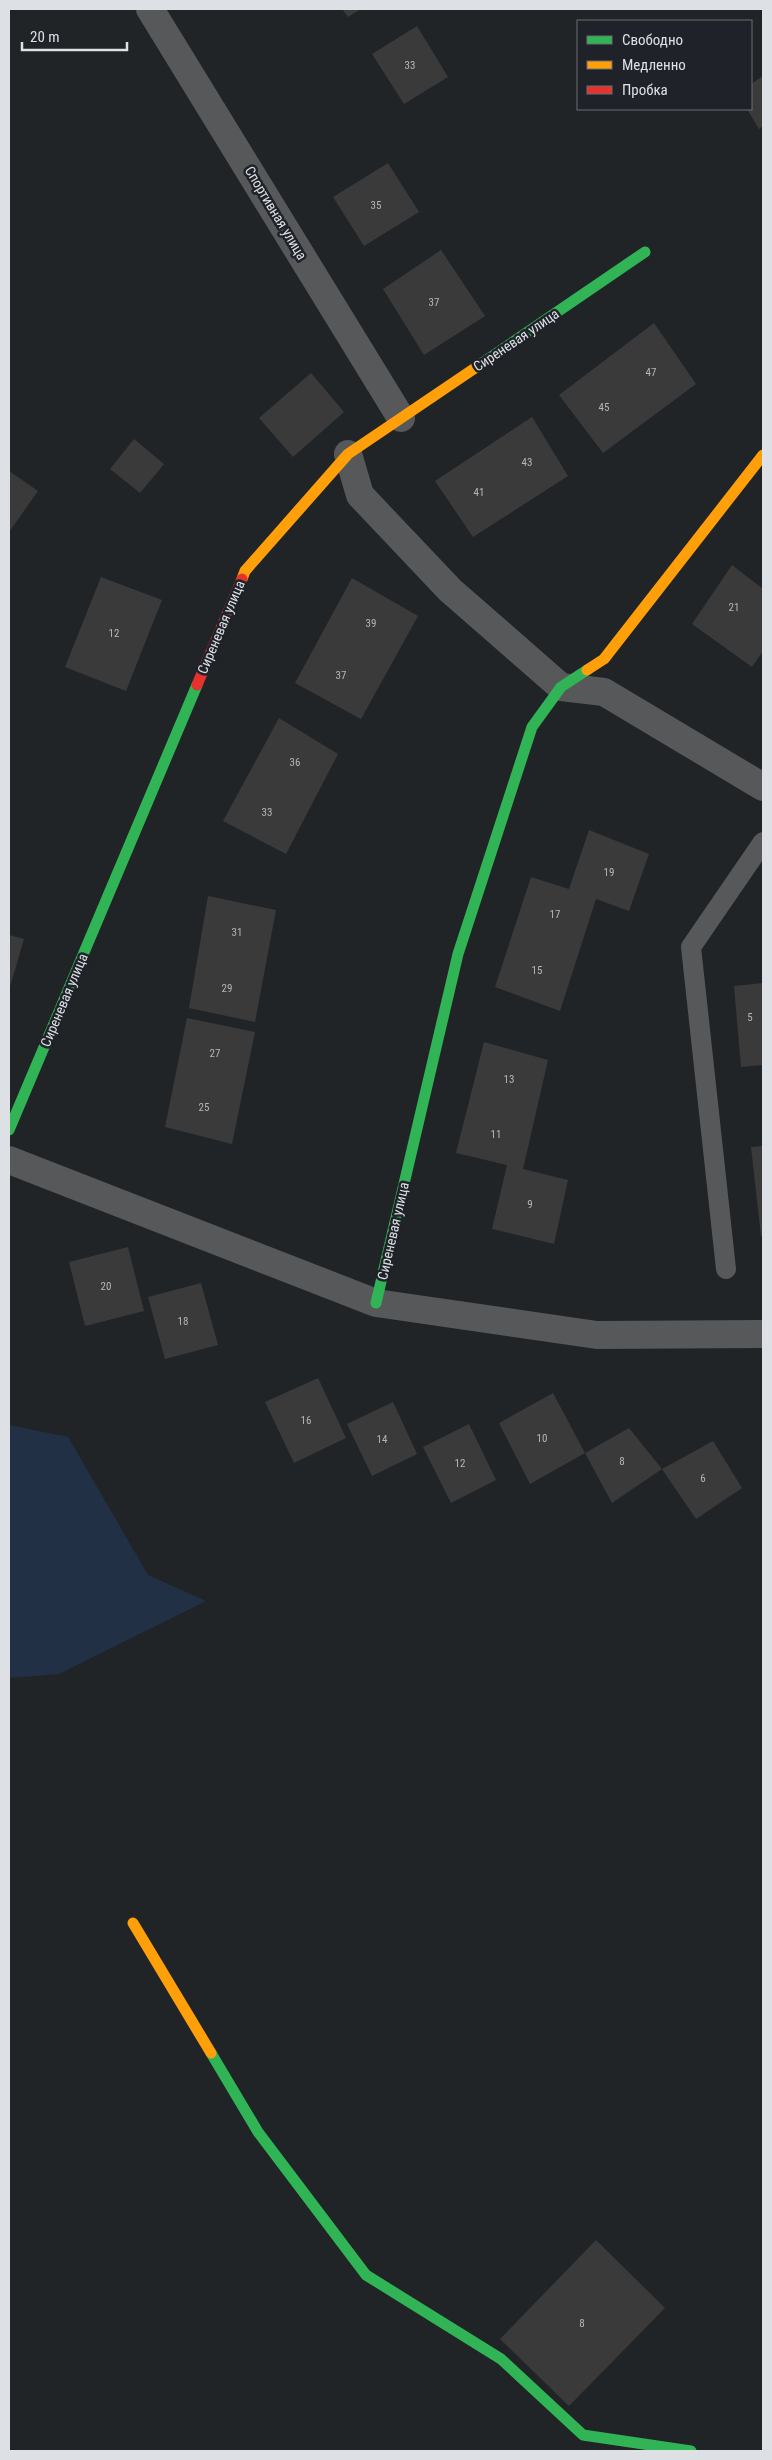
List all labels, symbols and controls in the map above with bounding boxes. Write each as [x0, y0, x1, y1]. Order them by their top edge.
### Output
scale bar [22, 20, 128, 52]
legend [577, 20, 752, 110]
text: 20 m [30, 28, 60, 46]
text: Свободно [622, 31, 683, 49]
text: Медленно [622, 56, 686, 74]
house number: 33 [405, 59, 415, 72]
text: Пробка [622, 81, 668, 99]
street label: Спортивная улица [242, 163, 310, 263]
house number: 35 [371, 199, 381, 212]
house number: 37 [429, 296, 439, 309]
street label: Сиреневая улица [470, 305, 562, 375]
house number: 47 [646, 366, 656, 379]
house number: 45 [599, 401, 609, 414]
house number: 43 [522, 456, 532, 469]
house number: 41 [474, 486, 484, 499]
street label: Сиреневая улица [194, 578, 248, 676]
house number: 21 [729, 601, 739, 614]
house number: 39 [366, 617, 376, 630]
house number: 12 [109, 627, 119, 640]
house number: 37 [336, 669, 346, 682]
house number: 36 [290, 756, 300, 769]
house number: 33 [262, 806, 272, 819]
house number: 19 [604, 866, 614, 879]
house number: 17 [550, 908, 560, 921]
house number: 31 [232, 926, 242, 939]
street label: Сиреневая улица [37, 951, 91, 1049]
house number: 15 [532, 964, 542, 977]
house number: 29 [222, 982, 232, 995]
house number: 5 [747, 1011, 753, 1024]
house number: 27 [210, 1047, 220, 1060]
house number: 13 [504, 1073, 514, 1086]
house number: 25 [199, 1101, 209, 1114]
house number: 11 [491, 1128, 501, 1141]
street label: Сиреневая улица [374, 1181, 412, 1281]
house number: 9 [527, 1198, 533, 1211]
house number: 20 [101, 1280, 111, 1293]
house number: 18 [178, 1315, 188, 1328]
house number: 16 [301, 1414, 311, 1427]
house number: 10 [537, 1432, 547, 1445]
house number: 14 [377, 1433, 388, 1446]
house number: 8 [619, 1455, 625, 1468]
house number: 12 [455, 1457, 465, 1470]
house number: 6 [700, 1472, 706, 1485]
house number: 8 [579, 2317, 585, 2330]

